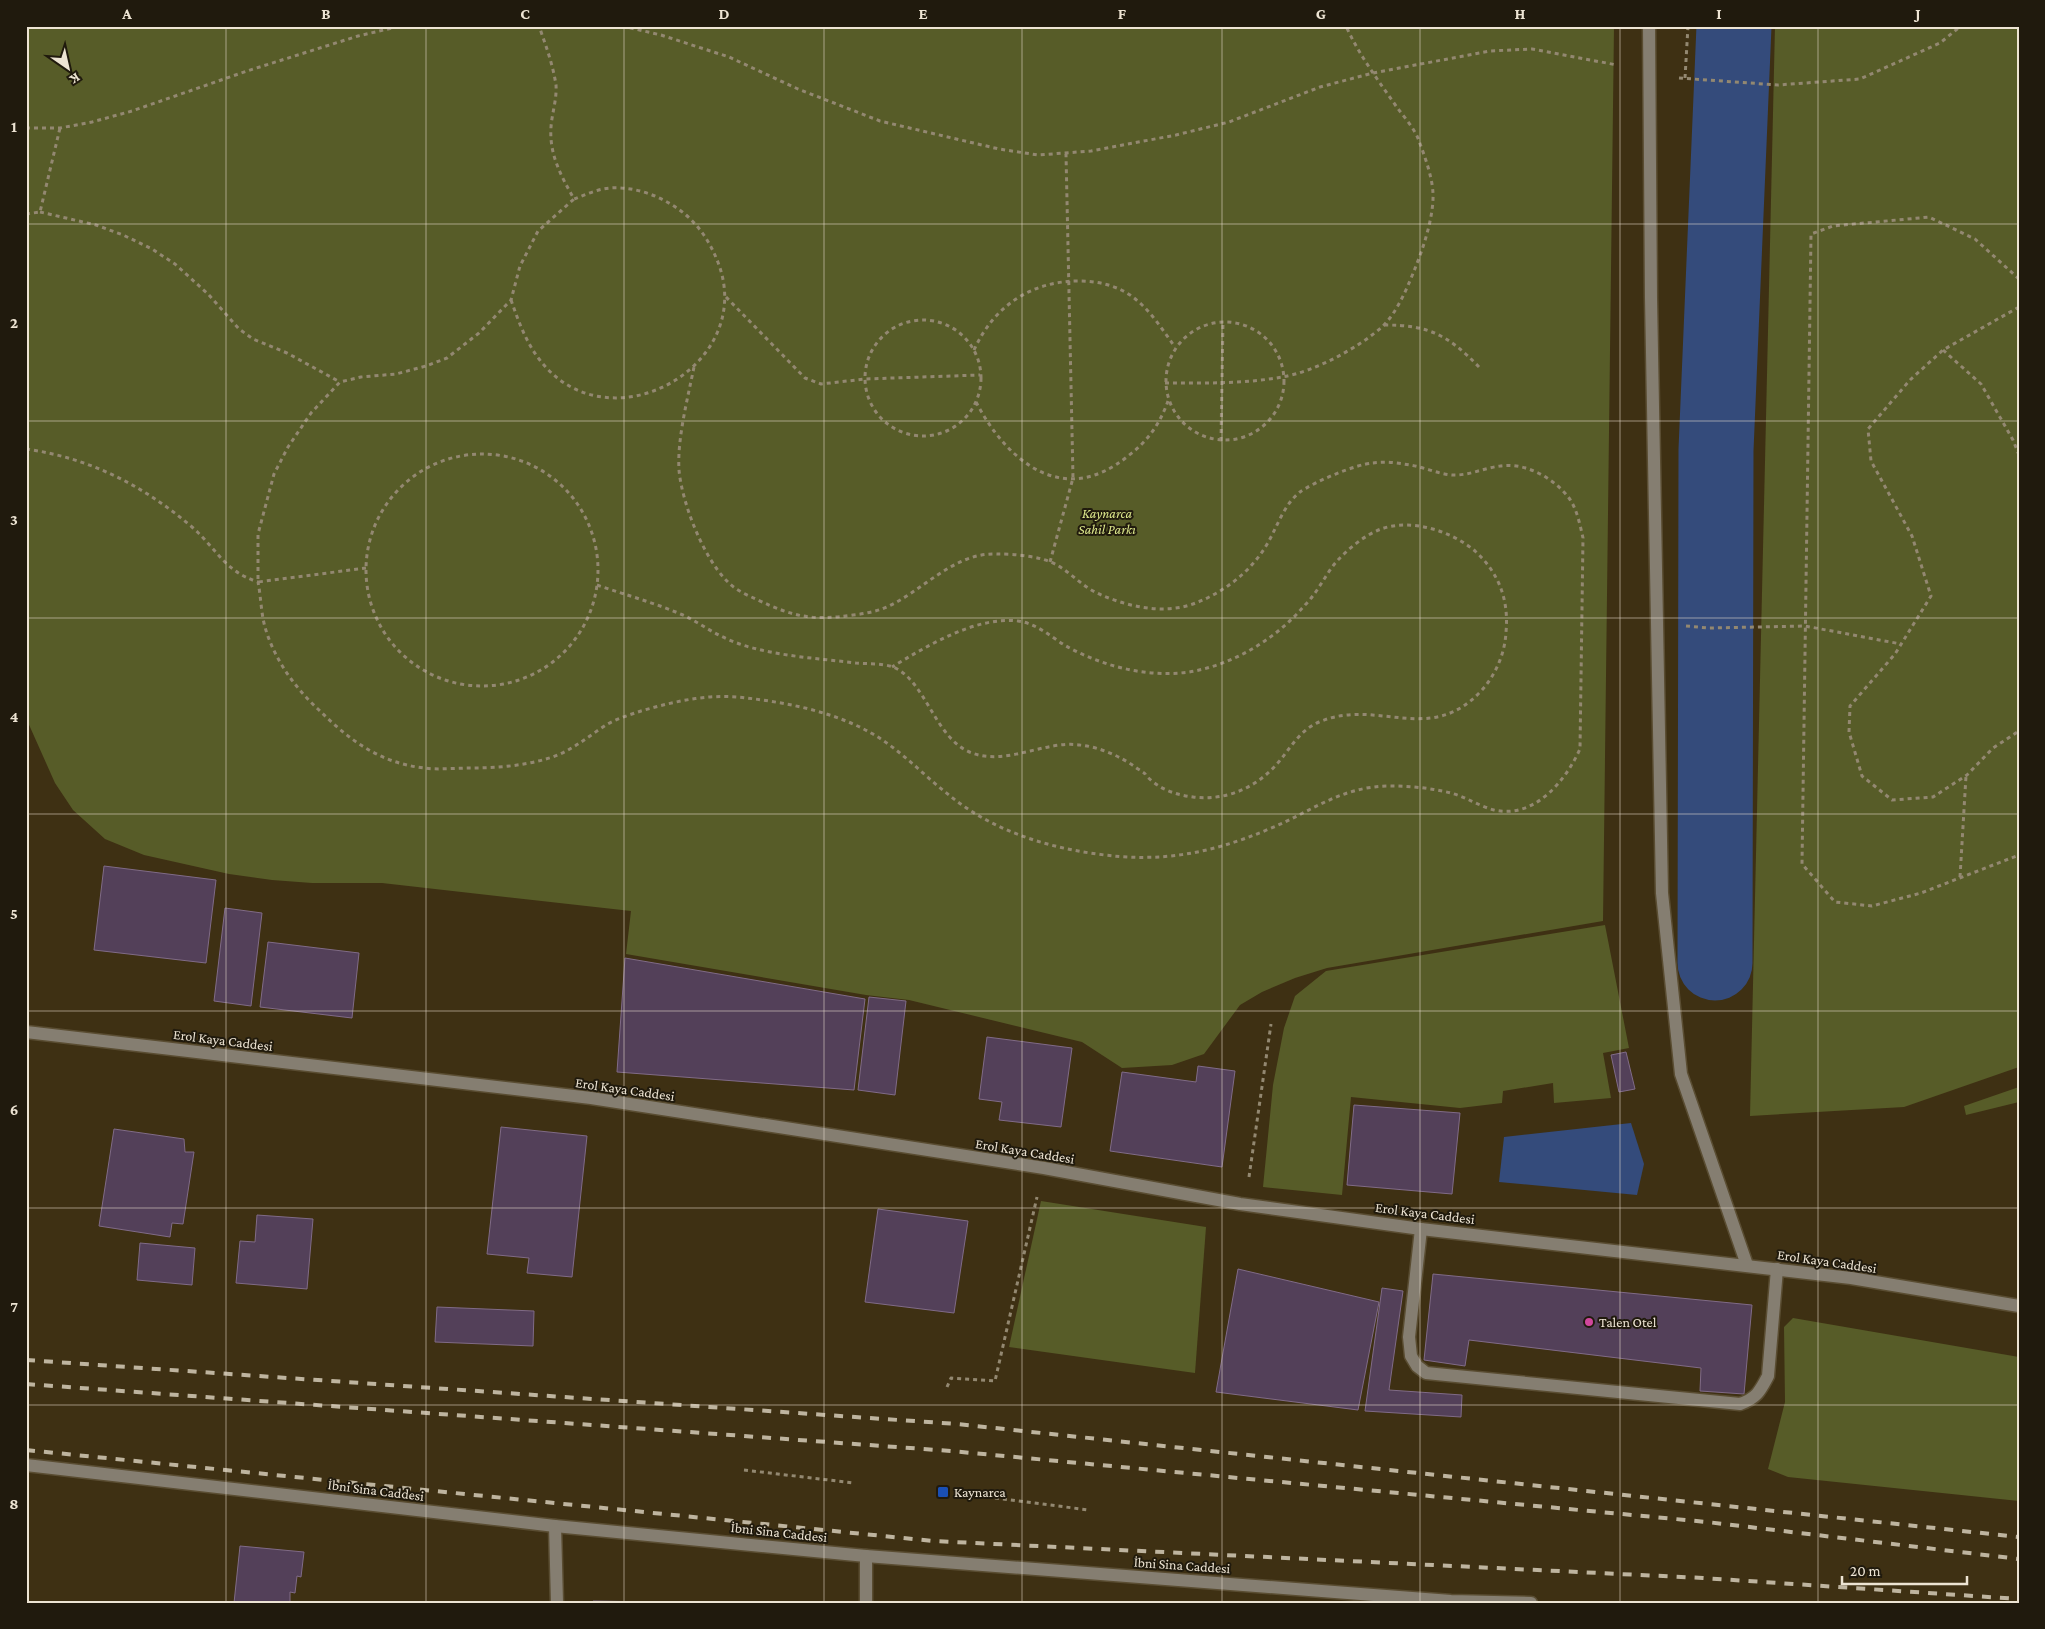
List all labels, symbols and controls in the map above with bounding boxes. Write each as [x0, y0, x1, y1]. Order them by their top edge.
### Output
text: A [121, 5, 132, 22]
text: B [321, 5, 331, 22]
text: C [520, 5, 530, 22]
text: D [718, 5, 730, 22]
text: E [918, 5, 928, 22]
text: F [1118, 5, 1127, 22]
text: G [1316, 5, 1326, 22]
text: H [1515, 5, 1526, 22]
text: I [1716, 5, 1722, 22]
text: J [1913, 5, 1921, 22]
north arrow [42, 42, 92, 92]
text: K [66, 70, 83, 88]
text: 1 [11, 118, 17, 135]
text: 2 [10, 314, 18, 331]
park label: Kaynarca Sahil Parkı [1078, 505, 1136, 537]
text: 3 [10, 511, 18, 528]
text: 4 [10, 708, 19, 725]
text: 5 [10, 905, 18, 922]
street label: Erol Kaya Caddesi [172, 1026, 274, 1054]
street label: Erol Kaya Caddesi [574, 1074, 676, 1104]
text: 6 [10, 1101, 18, 1118]
street label: Erol Kaya Caddesi [974, 1135, 1076, 1167]
street label: Erol Kaya Caddesi [1374, 1199, 1476, 1227]
street label: Erol Kaya Caddesi [1776, 1246, 1878, 1276]
text: 7 [10, 1298, 18, 1315]
place label: Talen Otel [1599, 1314, 1657, 1330]
marker: Talen Otel [1583, 1316, 1595, 1328]
street label: İbni Sina Caddesi [327, 1476, 425, 1504]
place label: Kaynarca [954, 1484, 1006, 1500]
marker: Kaynarca [936, 1485, 950, 1499]
text: 8 [9, 1495, 19, 1512]
street label: İbni Sina Caddesi [730, 1519, 828, 1545]
street label: İbni Sina Caddesi [1133, 1554, 1231, 1576]
scale bar [1842, 1554, 1968, 1586]
text: 20 m [1850, 1563, 1881, 1579]

